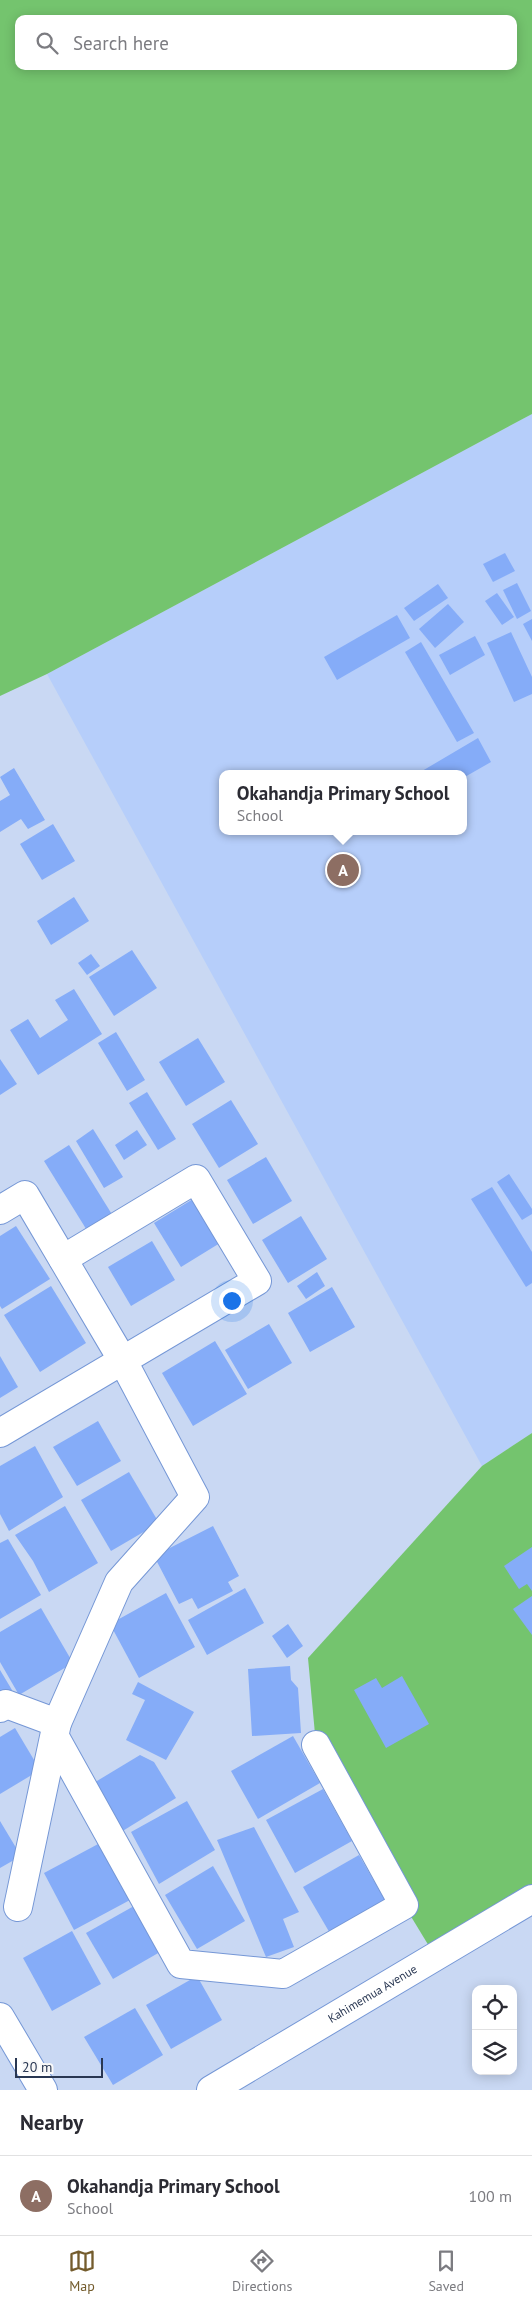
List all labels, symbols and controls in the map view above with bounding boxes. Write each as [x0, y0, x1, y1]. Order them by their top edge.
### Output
search box [15, 15, 517, 70]
icon: search [33, 29, 61, 57]
text: Search here [73, 31, 169, 55]
popup [219, 770, 467, 835]
text: Okahandja Primary School [237, 781, 449, 805]
text: School [237, 805, 283, 825]
pin: A [327, 851, 359, 889]
your location [219, 1288, 245, 1314]
street label: Kahimemua Avenue [325, 1961, 420, 2026]
map controls [472, 1985, 517, 2075]
button: locate [472, 1985, 517, 2030]
button: layers [472, 2030, 517, 2075]
scale bar [15, 2055, 102, 2078]
text: 20 m [22, 2058, 52, 2076]
text: Nearby [20, 2109, 83, 2136]
text: Okahandja Primary School [67, 2174, 280, 2198]
text: A [31, 2186, 41, 2206]
text: 100 m [469, 2186, 512, 2206]
text: School [67, 2198, 113, 2218]
tab: Map [68, 2247, 96, 2295]
tab: Directions [232, 2247, 292, 2295]
tab: Saved [428, 2247, 464, 2295]

